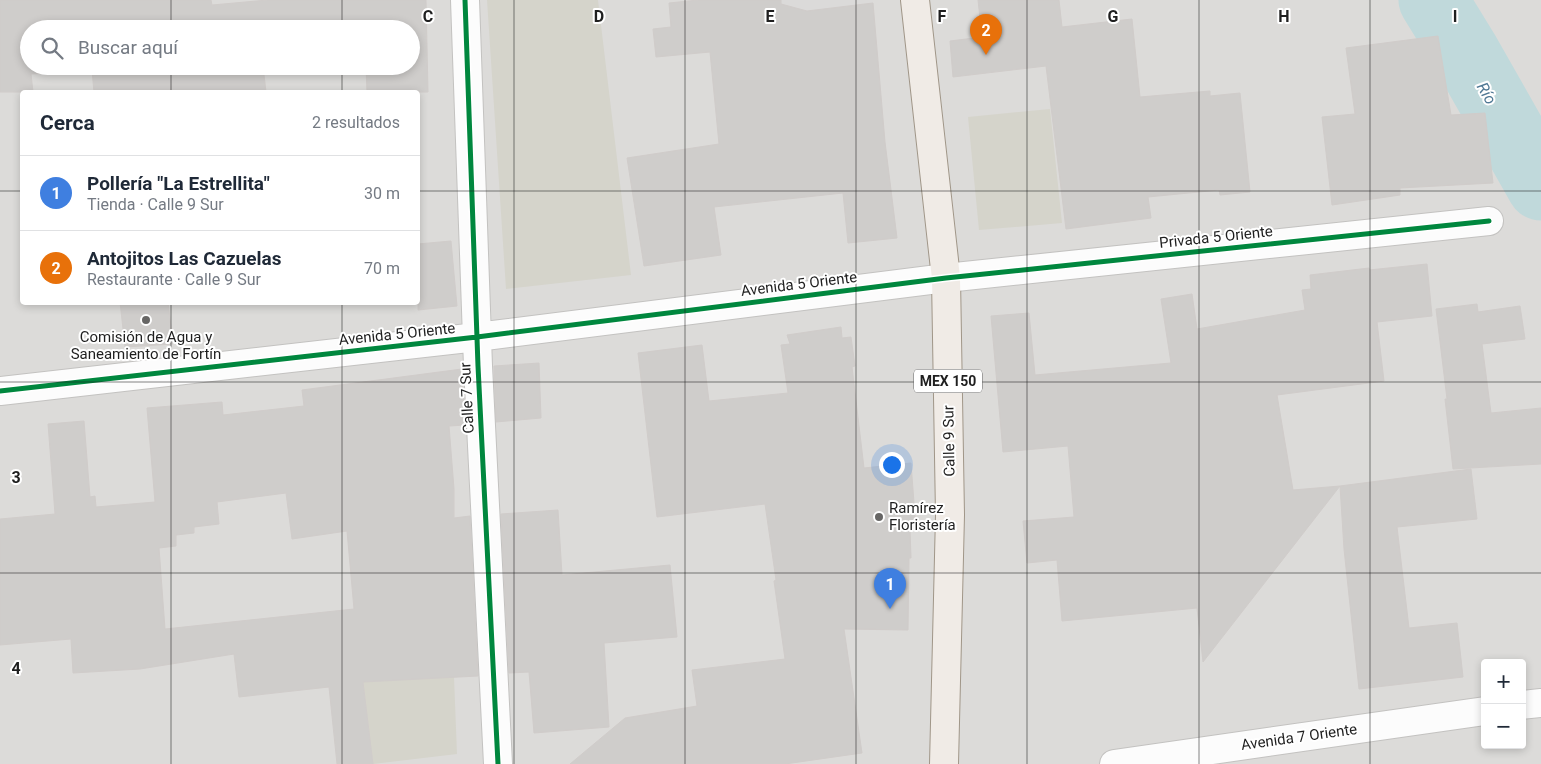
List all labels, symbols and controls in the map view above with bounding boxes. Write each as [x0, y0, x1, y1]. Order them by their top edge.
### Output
text: C [423, 7, 433, 26]
text: D [594, 7, 604, 26]
text: E [766, 7, 775, 26]
text: F [938, 7, 947, 26]
text: G [1108, 7, 1119, 26]
text: H [1278, 7, 1290, 26]
text: I [1453, 7, 1457, 26]
pin: 2 [970, 14, 1002, 55]
search box [20, 20, 420, 75]
icon: search [38, 34, 66, 62]
text: Buscar aquí [78, 36, 178, 59]
water label: Río [1473, 79, 1500, 108]
text: Cerca [40, 111, 95, 135]
text: 2 resultados [312, 113, 400, 132]
text: Pollería "La Estrellita" [87, 172, 270, 195]
text: 1 [51, 184, 61, 203]
text: 30 m [364, 184, 400, 203]
text: Tienda · Calle 9 Sur [87, 195, 224, 214]
street label: Privada 5 Oriente [1158, 222, 1274, 252]
text: Antojitos Las Cazuelas [87, 247, 281, 270]
text: 2 [51, 259, 61, 278]
text: 70 m [364, 259, 400, 278]
street label: Avenida 5 Oriente [740, 268, 858, 300]
text: Restaurante · Calle 9 Sur [87, 270, 261, 289]
marker: Comisión de Agua y Saneamiento de Fortín [140, 314, 152, 326]
street label: Avenida 5 Oriente [338, 319, 456, 349]
place label: Comisión de Agua y Saneamiento de Fortín [71, 328, 221, 363]
street label: Calle 7 Sur [456, 362, 478, 434]
road number: MEX 150 [914, 370, 982, 392]
street label: Calle 9 Sur [939, 405, 959, 477]
your location [879, 452, 905, 478]
text: 3 [11, 468, 21, 487]
place label: Ramírez Floristería [889, 499, 956, 534]
marker: Ramírez Floristería [873, 511, 885, 523]
pin: 1 [874, 568, 906, 609]
text: 4 [11, 659, 21, 678]
map controls [1481, 659, 1526, 749]
button: + [1481, 659, 1526, 704]
button: − [1481, 704, 1526, 749]
street label: Avenida 7 Oriente [1240, 720, 1358, 754]

